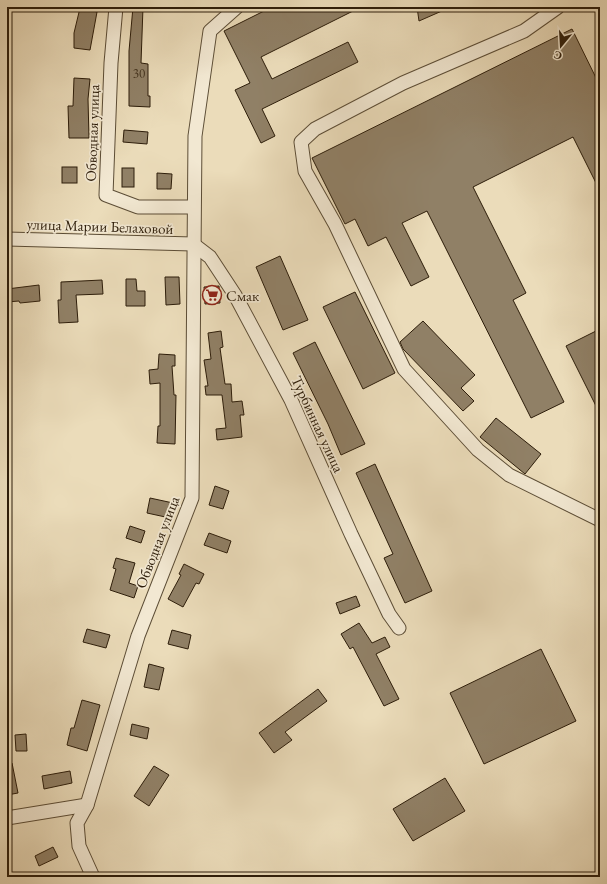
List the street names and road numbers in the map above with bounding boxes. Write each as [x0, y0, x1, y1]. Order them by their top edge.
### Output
street label: Обводная улица [81, 84, 103, 182]
street label: улица Марии Белаховой [26, 214, 174, 238]
street label: Турбинная улица [287, 373, 349, 475]
street label: Обводная улица [131, 493, 183, 591]

